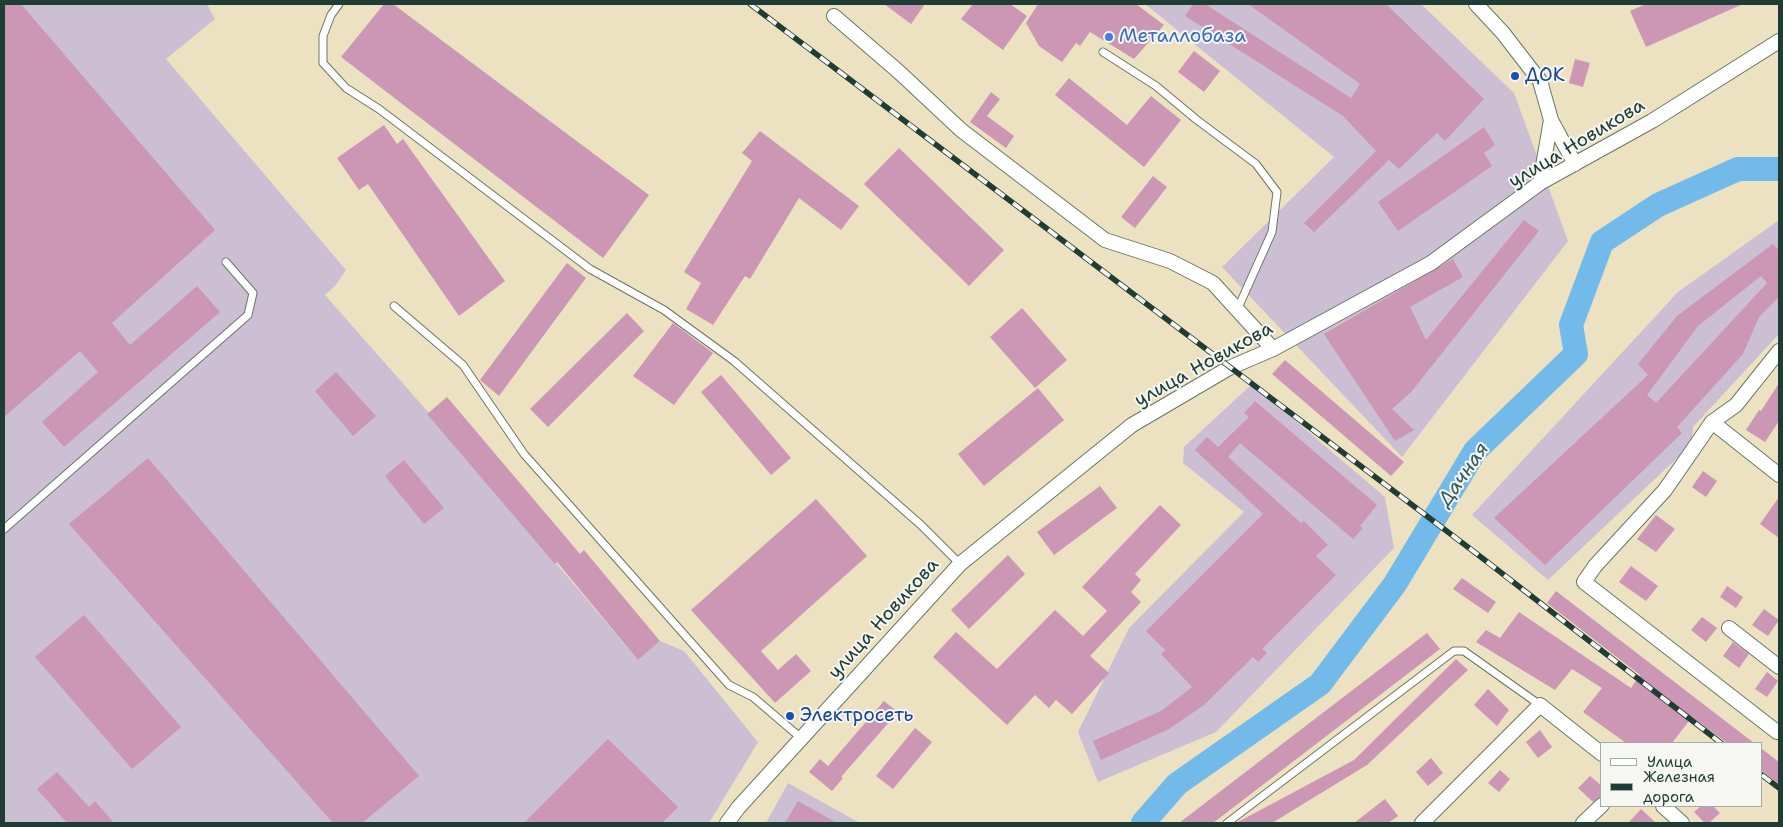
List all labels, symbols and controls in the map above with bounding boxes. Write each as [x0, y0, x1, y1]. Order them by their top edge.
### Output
place label: Металлобаза [1119, 26, 1246, 48]
marker: Металлобаза [1103, 31, 1115, 43]
place label: ДОК [1525, 65, 1565, 87]
marker: ДОК [1509, 70, 1521, 82]
street label: улица Новикова [1505, 94, 1649, 194]
street label: улица Новикова [1131, 318, 1277, 412]
water label: Дачная [1433, 438, 1495, 512]
street label: улица Новикова [824, 554, 944, 684]
place label: Электросеть [800, 705, 914, 727]
marker: Электросеть [784, 710, 796, 722]
legend [1600, 742, 1763, 807]
text: Улица [1647, 752, 1692, 772]
text: Железная дорога [1643, 767, 1715, 807]

